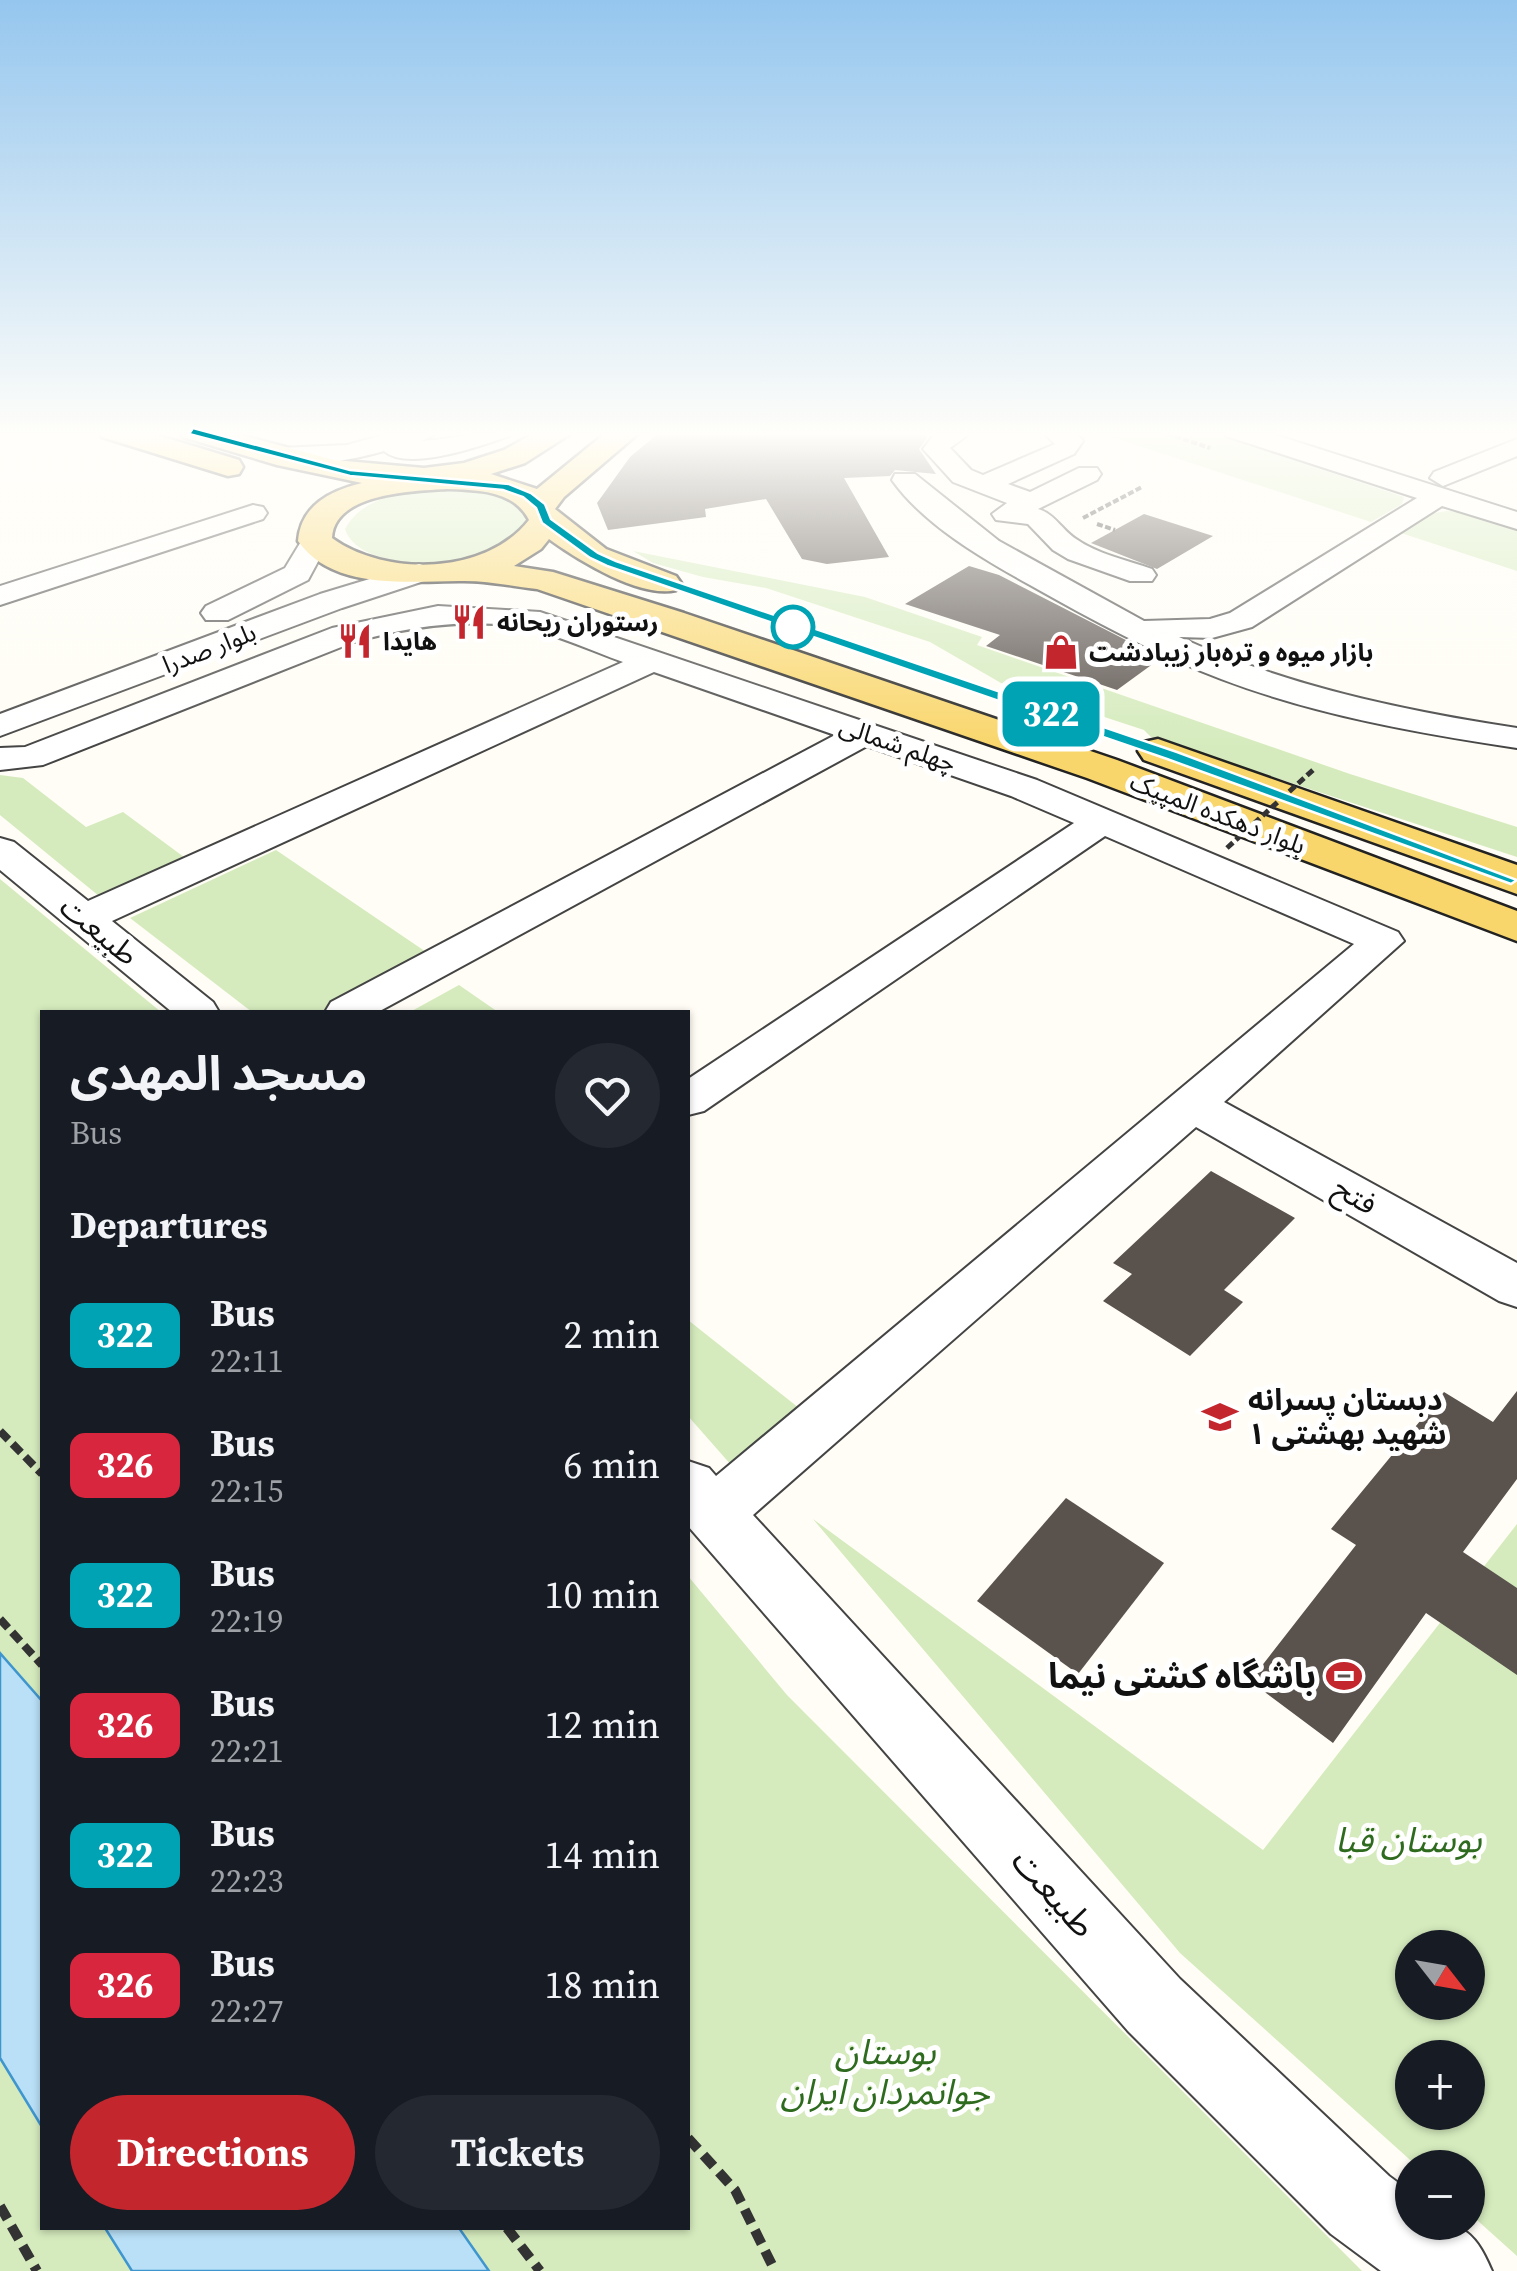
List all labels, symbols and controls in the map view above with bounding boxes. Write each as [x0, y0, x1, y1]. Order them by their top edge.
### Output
restaurant icon: رستوران ریحانه [450, 603, 488, 641]
place label: رستوران ریحانه [497, 605, 658, 639]
unlabelled marker [772, 606, 814, 648]
street label: بلوار صدرا [157, 615, 261, 681]
restaurant icon: هایدا [336, 622, 374, 660]
place label: هایدا [383, 624, 437, 658]
shop icon: بازار میوه و تره‌بار زیبادشت [1042, 633, 1080, 671]
place label: بازار میوه و تره‌بار زیبادشت [1089, 635, 1373, 669]
line badge: 322 [994, 682, 1108, 746]
text: 322 [1023, 690, 1079, 738]
street label: چهلم شمالی [834, 708, 961, 783]
street label: بلوار دهکده المپیک [1125, 764, 1311, 862]
street label: طبیعت [51, 886, 147, 975]
text: مسجد المهدی [70, 1040, 367, 1106]
button: heart [555, 1043, 660, 1148]
text: Bus [70, 1111, 122, 1155]
street label: فتح [1325, 1167, 1384, 1226]
text: Departures [70, 1199, 268, 1251]
text: Bus [210, 1287, 275, 1339]
text: 2 min [564, 1309, 660, 1361]
text: 322 [97, 1311, 153, 1359]
text: 22:11 [210, 1339, 284, 1383]
place label: دبستان پسرانه شهید بهشتی ۱ [1248, 1379, 1447, 1454]
school or university icon: دبستان پسرانه شهید بهشتی ۱ [1201, 1398, 1239, 1436]
text: Bus [210, 1417, 275, 1469]
text: 6 min [564, 1439, 660, 1491]
text: 326 [97, 1441, 153, 1489]
text: 22:15 [210, 1469, 284, 1513]
text: Bus [210, 1547, 275, 1599]
text: 10 min [545, 1569, 660, 1621]
text: 322 [97, 1571, 153, 1619]
text: 22:19 [210, 1599, 284, 1643]
place label: باشگاه کشتی نیما [1048, 1652, 1316, 1700]
sports icon: باشگاه کشتی نیما [1325, 1657, 1363, 1695]
text: Bus [210, 1677, 275, 1729]
text: 12 min [545, 1699, 660, 1751]
text: 326 [97, 1701, 153, 1749]
text: 22:21 [210, 1729, 284, 1773]
text: Bus [210, 1807, 275, 1859]
park label: بوستان قبا [1335, 1816, 1482, 1864]
text: 14 min [545, 1829, 660, 1881]
text: 322 [97, 1831, 153, 1879]
street label: طبیعت [1001, 1838, 1107, 1948]
text: 22:23 [210, 1859, 284, 1903]
north arrow [1395, 1930, 1485, 2020]
map controls [1395, 1930, 1485, 2240]
text: Bus [210, 1937, 275, 1989]
text: 18 min [545, 1959, 660, 2011]
text: 326 [97, 1961, 153, 2009]
text: 22:27 [210, 1989, 284, 2033]
park label: بوستان جوانمردان ایران [780, 2028, 990, 2116]
button: + [1395, 2040, 1485, 2130]
button: Directions [70, 2095, 355, 2210]
button: Tickets [375, 2095, 660, 2210]
button: − [1395, 2150, 1485, 2240]

